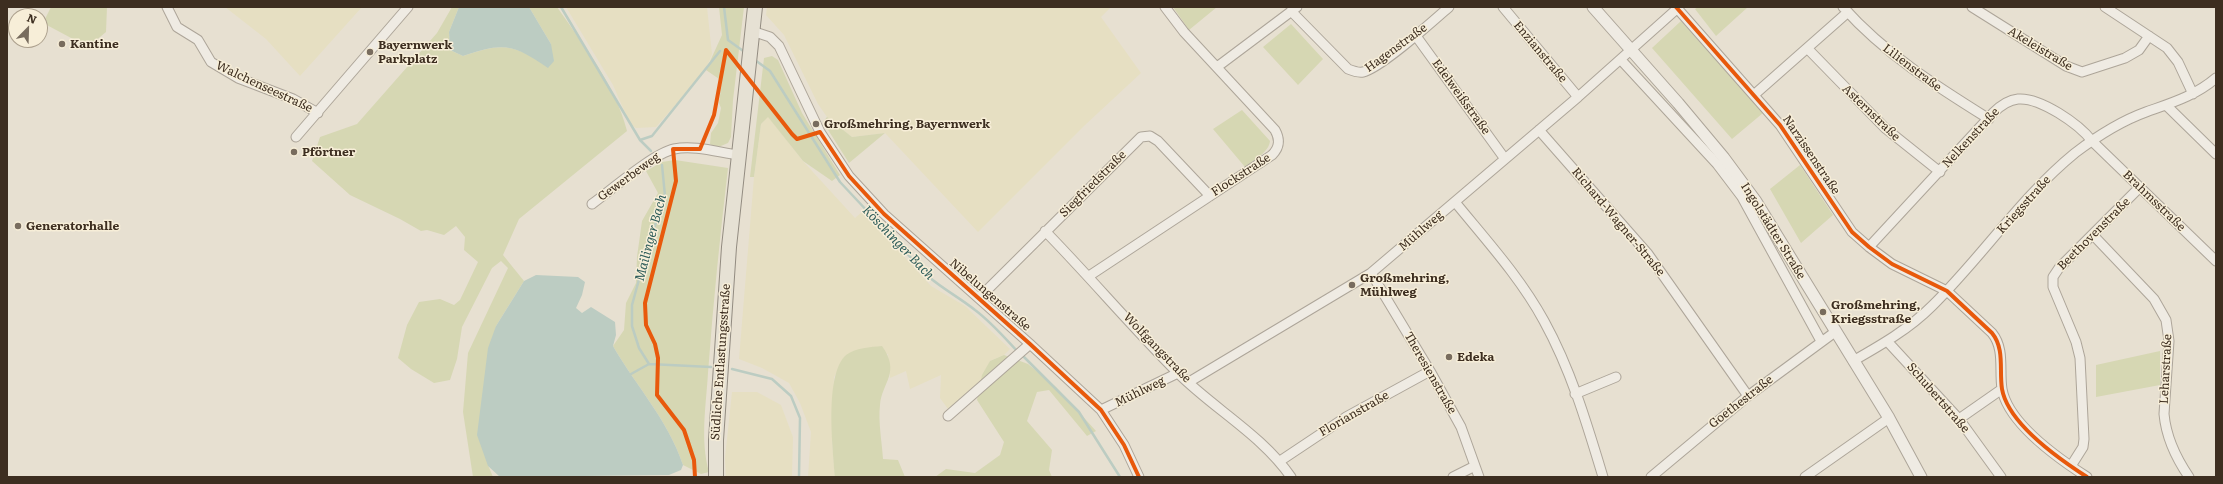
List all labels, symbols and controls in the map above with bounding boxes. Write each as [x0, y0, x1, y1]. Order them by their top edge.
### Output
north arrow [8, 8, 48, 48]
text: N [25, 9, 40, 27]
street label: Enzianstraße [1510, 18, 1570, 86]
street label: Hagenstraße [1362, 21, 1430, 75]
street label: Akeleistraße [2005, 24, 2075, 74]
place label: Kantine [70, 37, 119, 51]
place label: Bayernwerk Parkplatz [378, 38, 452, 66]
marker: Kantine [57, 39, 67, 49]
street label: Lilienstraße [1880, 41, 1944, 95]
marker: Bayernwerk Parkplatz [365, 47, 375, 57]
street label: Edelweißstraße [1429, 57, 1493, 137]
street label: Walchenseestraße [213, 58, 315, 116]
street label: Asternstraße [1839, 82, 1903, 144]
street label: Nelkenstraße [1939, 105, 2003, 171]
street label: Narzissenstraße [1779, 113, 1843, 197]
place label: Großmehring, Bayernwerk [824, 117, 990, 131]
marker: Großmehring, Bayernwerk [811, 119, 821, 129]
place label: Pförtner [302, 145, 355, 159]
marker: Pförtner [289, 147, 299, 157]
street label: Siegfriedstraße [1057, 148, 1129, 220]
street label: Gewerbeweg [595, 150, 663, 204]
street label: Flockstraße [1209, 151, 1273, 199]
street label: Richard-Wagner-Straße [1568, 165, 1668, 279]
street label: Brahmsstraße [2120, 168, 2188, 234]
street label: Kriegsstraße [1994, 173, 2054, 237]
street label: Ingolstädter Straße [1737, 180, 1809, 282]
water label: Mailinger Bach [632, 193, 670, 283]
street label: Beethovenstraße [2055, 195, 2133, 273]
water label: Köschinger Bach [859, 203, 937, 283]
street label: Mühlweg [1396, 208, 1446, 254]
place label: Generatorhalle [26, 219, 119, 233]
marker: Generatorhalle [13, 221, 23, 231]
street label: Nibelungenstraße [946, 256, 1034, 334]
place label: Großmehring, Mühlweg [1360, 271, 1449, 299]
marker: Großmehring, Mühlweg [1347, 280, 1357, 290]
street label: Südliche Entlastungsstraße [708, 283, 734, 441]
place label: Großmehring, Kriegsstraße [1831, 298, 1920, 326]
marker: Großmehring, Kriegsstraße [1818, 307, 1828, 317]
street label: Wolfgangstraße [1120, 310, 1194, 386]
street label: Theresienstraße [1401, 329, 1459, 417]
street label: Leharstraße [2157, 334, 2175, 404]
place label: Edeka [1457, 350, 1495, 364]
marker: Edeka [1444, 352, 1454, 362]
street label: Schubertstraße [1904, 360, 1972, 436]
street label: Goethestraße [1706, 373, 1776, 431]
street label: Mühlweg [1113, 374, 1167, 410]
street label: Florianstraße [1317, 388, 1391, 440]

